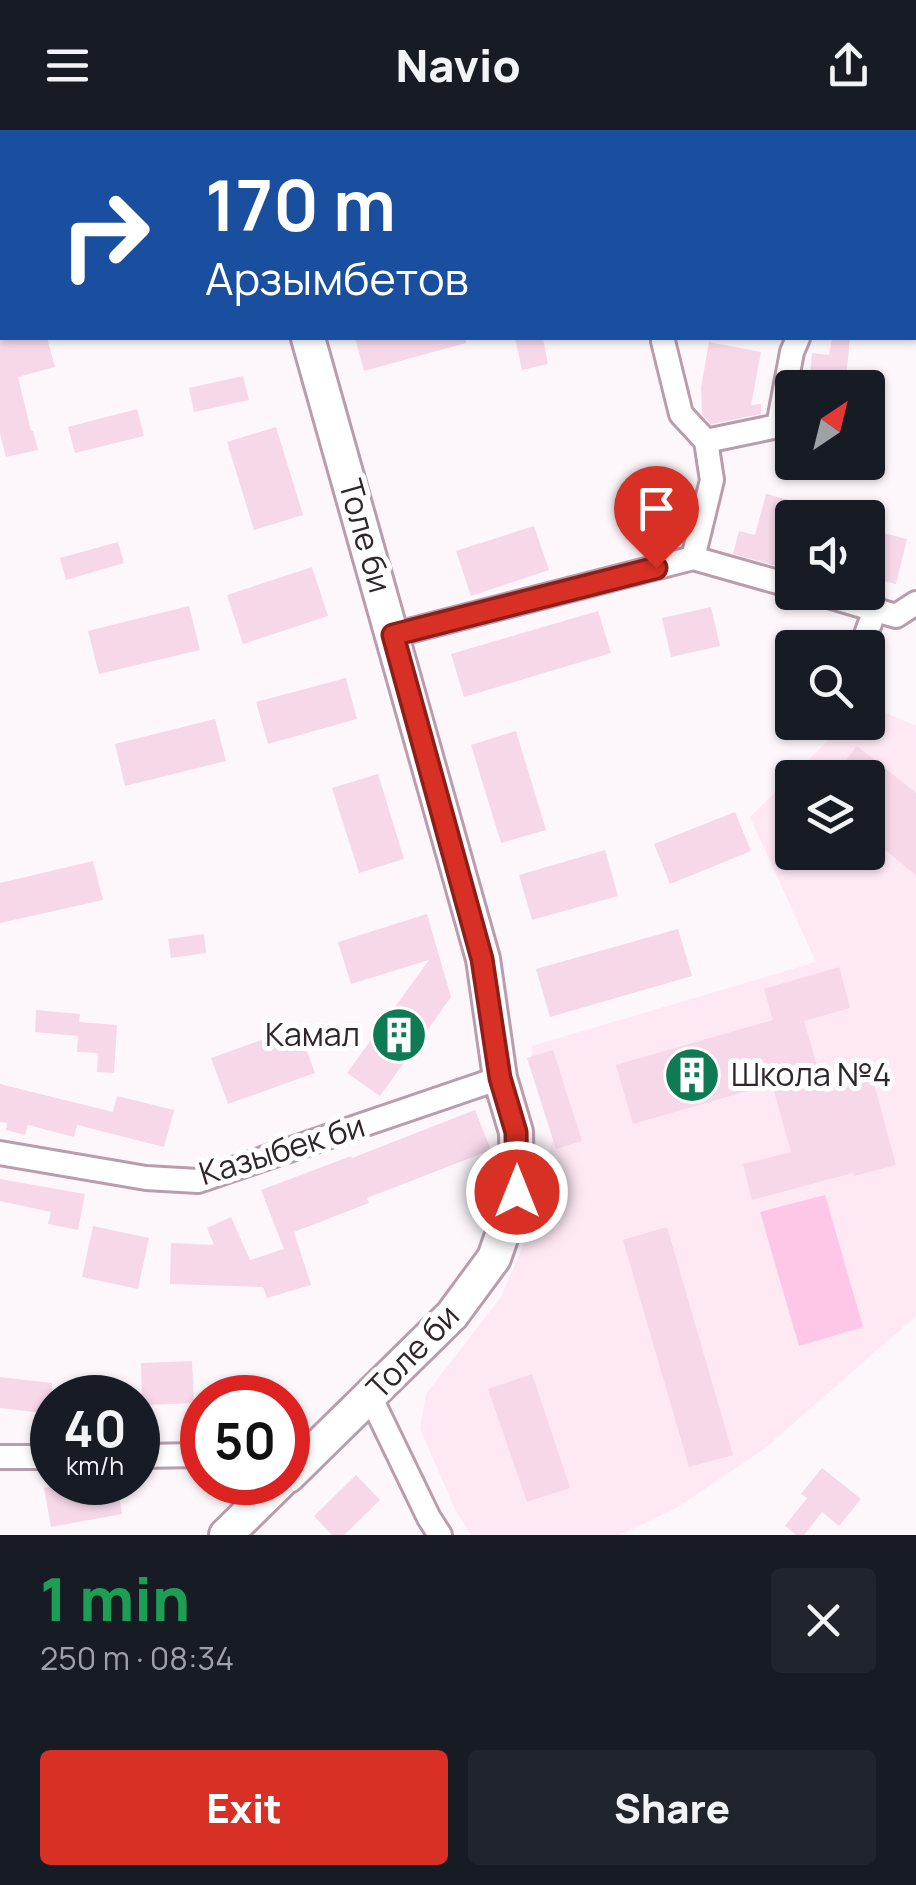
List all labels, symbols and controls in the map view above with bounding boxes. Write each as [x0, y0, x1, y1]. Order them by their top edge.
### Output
text: Navio [395, 34, 521, 96]
icon: menu [40, 38, 95, 93]
icon: share [821, 38, 876, 93]
text: 170 m [205, 156, 396, 252]
icon: right [40, 170, 170, 300]
text: Арзымбетов [205, 247, 469, 309]
north arrow [775, 370, 885, 480]
map controls [775, 370, 885, 870]
pin [614, 466, 699, 569]
street label: Толе би [329, 474, 403, 597]
icon: arrive [629, 481, 684, 536]
button: sound [775, 500, 885, 610]
button: search [775, 630, 885, 740]
button: layers [775, 760, 885, 870]
building icon: Камал [369, 1005, 429, 1065]
place label: Камал [265, 1012, 360, 1056]
building icon: Школа №4 [662, 1045, 722, 1105]
place label: Школа №4 [731, 1052, 891, 1096]
street label: Казыбек би [194, 1103, 370, 1195]
position arrow [465, 1140, 569, 1244]
street label: Толе би [356, 1294, 468, 1408]
speed limit sign: 50 [180, 1375, 310, 1505]
text: 40 [63, 1394, 127, 1462]
text: km/h [66, 1448, 124, 1483]
text: 1 min [40, 1557, 190, 1639]
button: close [771, 1568, 876, 1673]
text: 250 m · 08:34 [40, 1636, 234, 1680]
button: Exit [40, 1750, 448, 1865]
button: Share [468, 1750, 876, 1865]

